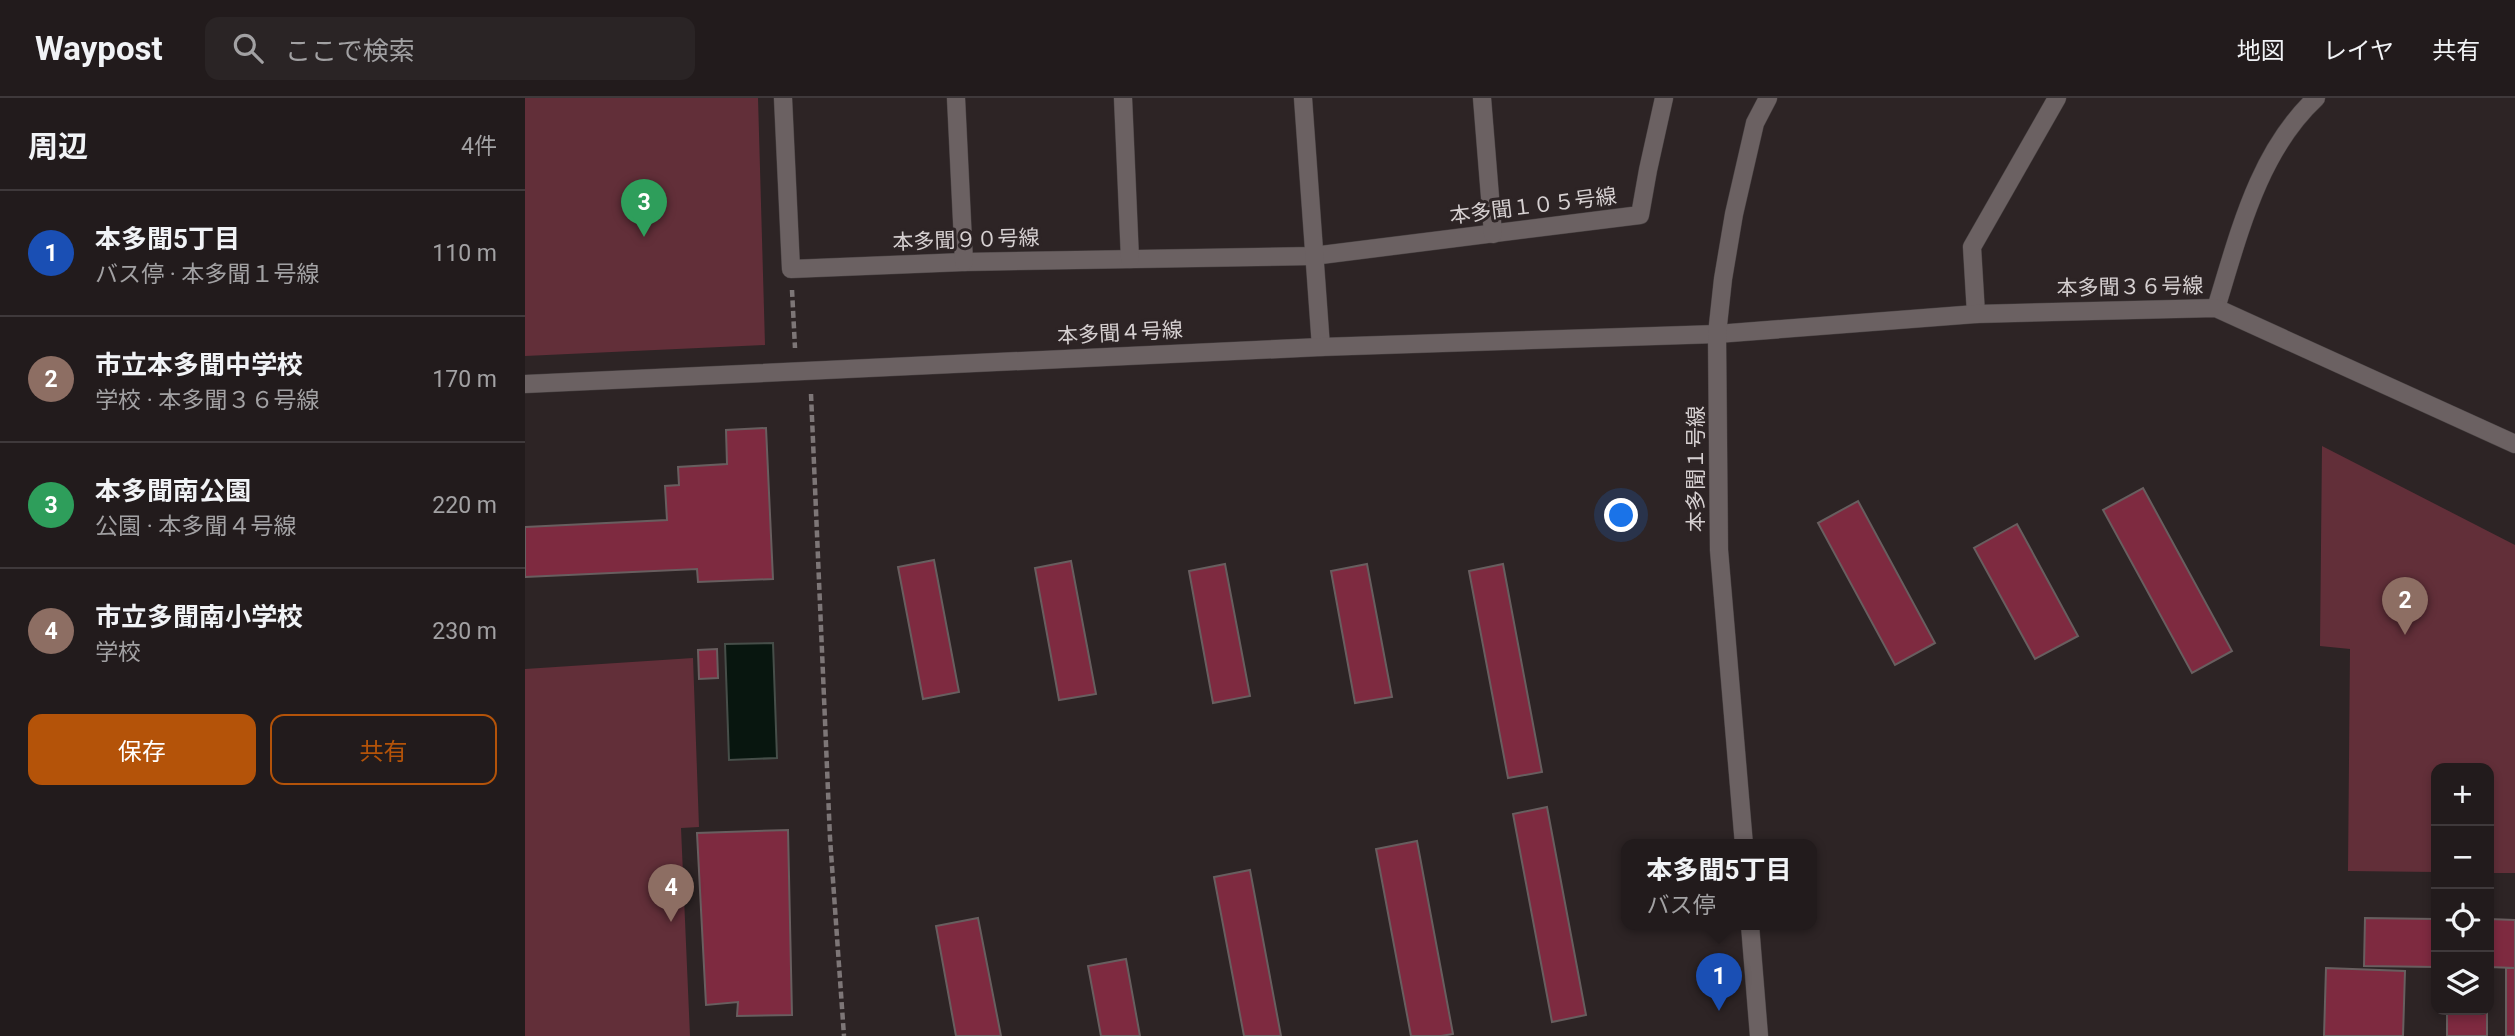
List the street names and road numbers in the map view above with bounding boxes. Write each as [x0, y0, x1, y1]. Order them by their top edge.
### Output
street label: 本多聞１０５号線 [1448, 184, 1618, 228]
street label: 本多聞９０号線 [892, 225, 1040, 255]
street label: 本多聞３６号線 [2056, 274, 2204, 300]
street label: 本多聞４号線 [1056, 318, 1184, 348]
street label: 本多聞１号線 [1684, 406, 1708, 532]

